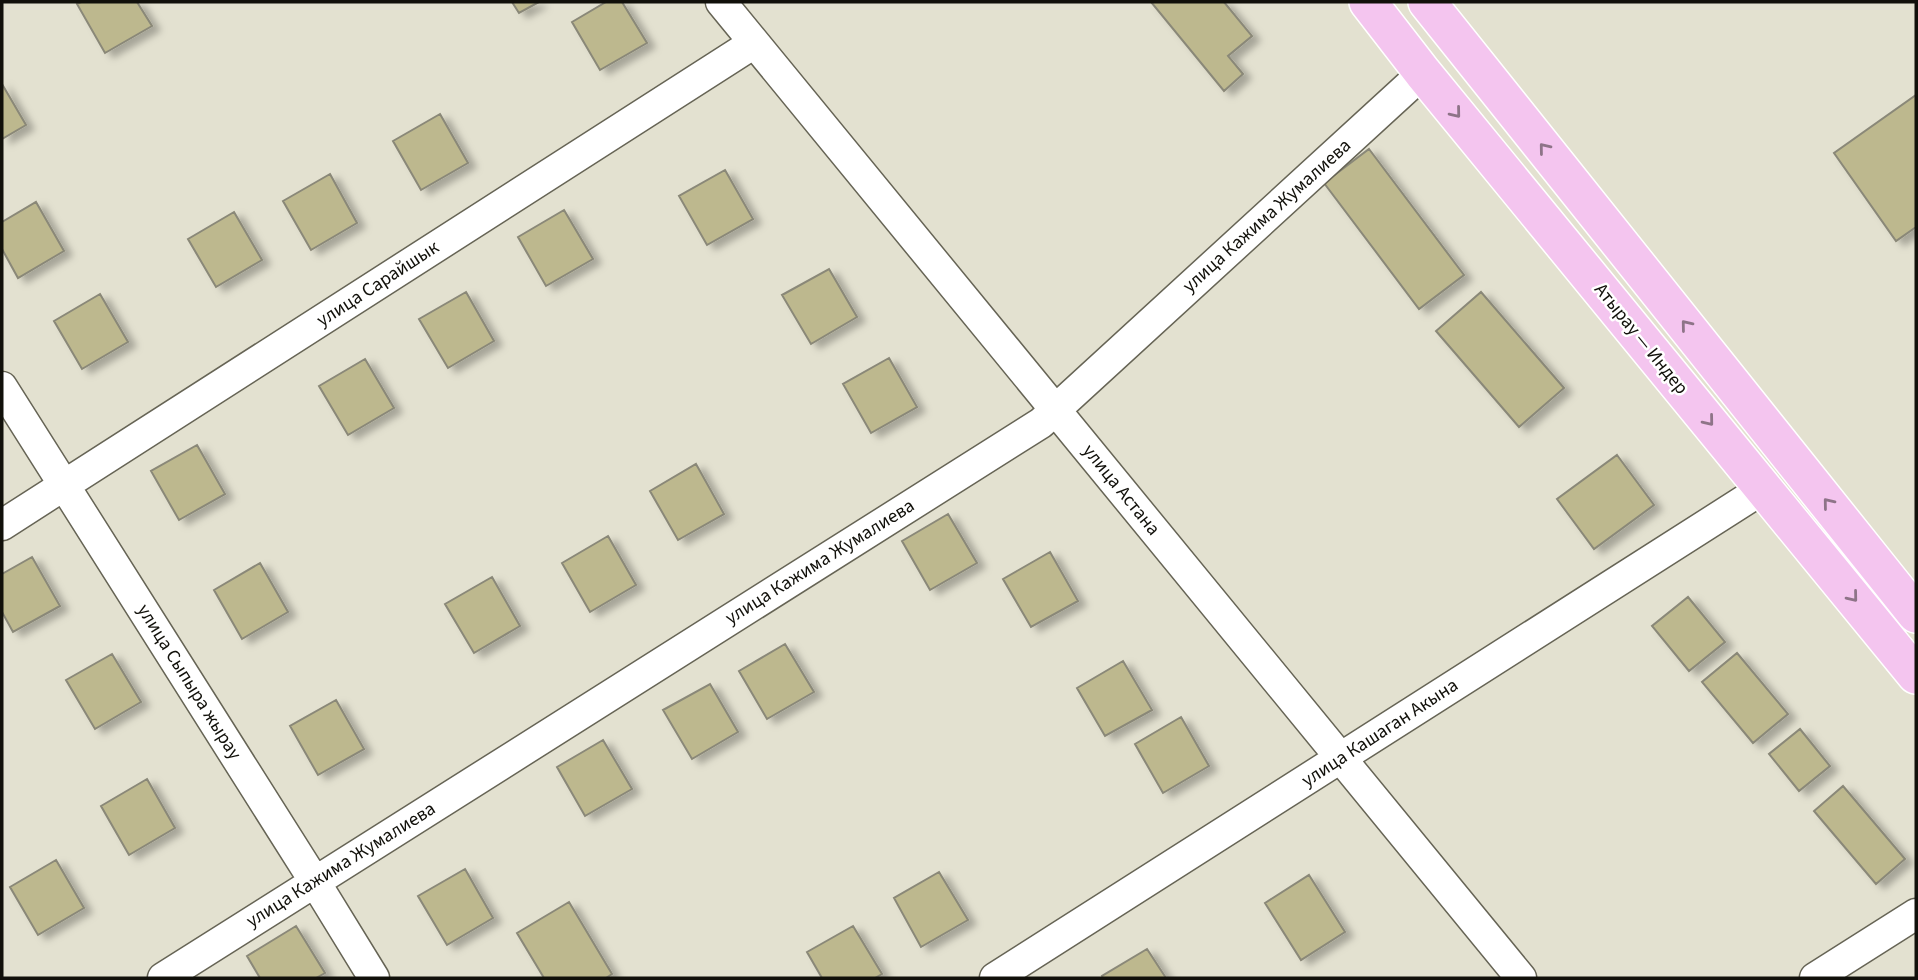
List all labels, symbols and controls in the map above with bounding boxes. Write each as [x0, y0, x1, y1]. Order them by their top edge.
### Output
one-way arrow [1448, 105, 1460, 118]
street label: улица Кажима Жумалиева [1177, 133, 1357, 299]
one-way arrow [1539, 143, 1552, 155]
street label: улица Сарайшык [311, 234, 445, 334]
street label: Атырау — Индер [1588, 277, 1694, 401]
one-way arrow [1681, 321, 1694, 333]
one-way arrow [1701, 413, 1713, 426]
street label: улица Астана [1076, 439, 1166, 541]
street label: улица Кажима Жумалиева [720, 493, 920, 631]
one-way arrow [1823, 499, 1836, 511]
one-way arrow [1845, 590, 1858, 602]
street label: улица Сыпыра жырау [130, 599, 248, 765]
street label: улица Кашаган Акына [1296, 672, 1464, 794]
street label: улица Кажима Жумалиева [241, 796, 441, 934]

